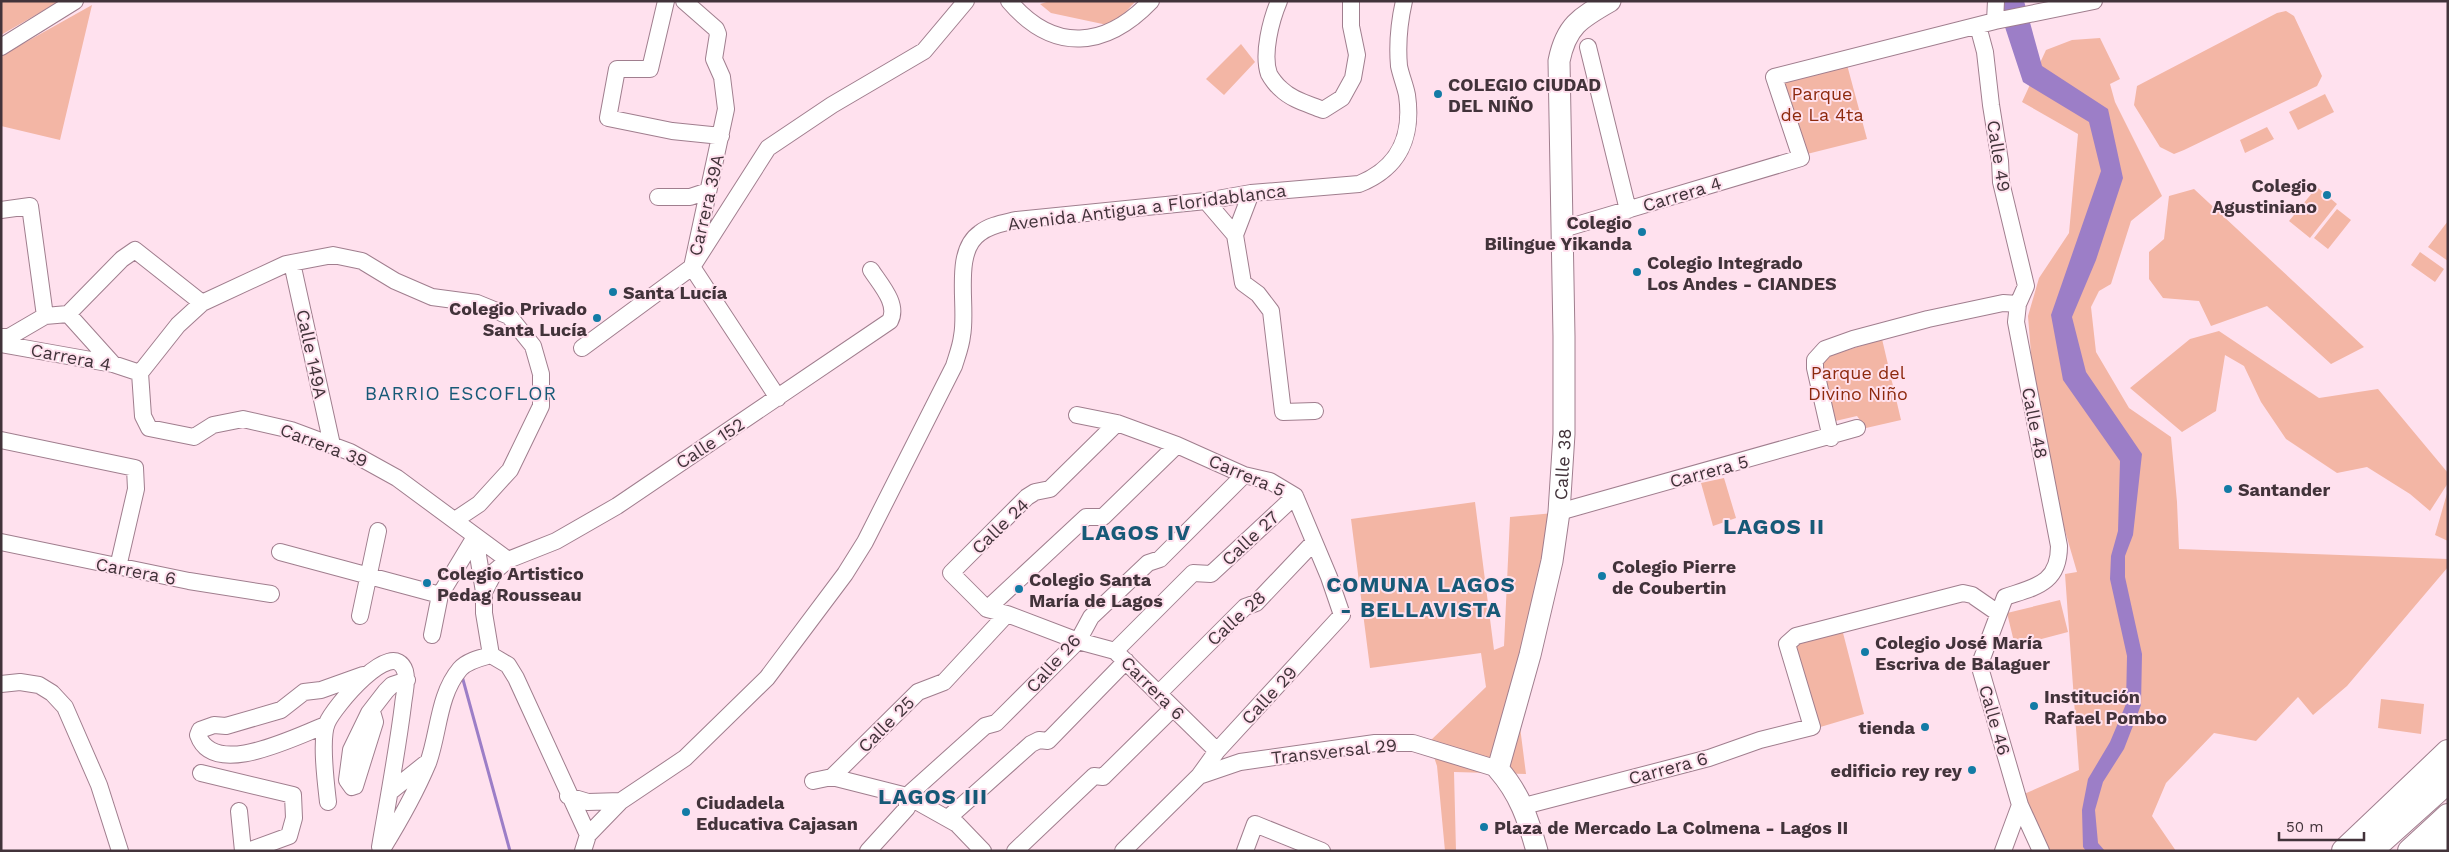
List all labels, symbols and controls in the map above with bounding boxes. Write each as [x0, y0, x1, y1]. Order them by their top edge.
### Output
place label: COLEGIO CIUDAD DEL NIÑO [1448, 74, 1601, 116]
park label: Parque de La 4ta [1780, 83, 1864, 125]
marker: COLEGIO CIUDAD DEL NIÑO [1432, 88, 1444, 100]
street label: Calle 49 [1983, 119, 2015, 193]
street label: Carrera 39A [684, 152, 728, 258]
street label: Carrera 4 [1640, 172, 1724, 216]
place label: Colegio Agustiniano [2212, 175, 2317, 217]
street label: Avenida Antigua a Floridablanca [1007, 179, 1287, 235]
marker: Colegio Agustiniano [2321, 189, 2333, 201]
place label: Colegio Bilingue Yikanda [1485, 212, 1633, 254]
marker: Colegio Bilingue Yikanda [1636, 226, 1648, 238]
place label: Colegio Integrado Los Andes - CIANDES [1647, 252, 1837, 294]
marker: Colegio Integrado Los Andes - CIANDES [1631, 266, 1643, 278]
place label: Santa Lucía [623, 282, 728, 303]
marker: Santa Lucía [607, 286, 619, 298]
place label: Colegio Privado Santa Lucía [449, 298, 588, 340]
street label: Calle 149A [292, 308, 332, 401]
marker: Colegio Privado Santa Lucía [591, 312, 603, 324]
street label: Carrera 4 [29, 339, 113, 375]
park label: Parque del Divino Niño [1808, 362, 1908, 404]
district label: BARRIO ESCOFLOR [365, 382, 557, 405]
street label: Calle 48 [2018, 386, 2052, 460]
street label: Calle 152 [672, 413, 748, 473]
street label: Carrera 39 [277, 419, 371, 471]
street label: Calle 38 [1549, 428, 1575, 501]
street label: Carrera 5 [1206, 450, 1288, 500]
street label: Carrera 5 [1667, 450, 1751, 492]
place label: Santander [2238, 479, 2330, 500]
marker: Santander [2222, 483, 2234, 495]
street label: Calle 24 [967, 494, 1033, 558]
street label: Calle 27 [1217, 506, 1283, 570]
district label: LAGOS II [1723, 514, 1825, 539]
district label: LAGOS IV [1081, 520, 1191, 545]
street label: Carrera 6 [94, 553, 178, 589]
place label: Colegio Pierre de Coubertin [1612, 556, 1736, 598]
place label: Colegio Artistico Pedag Rousseau [437, 563, 584, 605]
place label: Colegio Santa María de Lagos [1029, 569, 1163, 611]
marker: Colegio Pierre de Coubertin [1596, 570, 1608, 582]
district label: COMUNA LAGOS - BELLAVISTA [1326, 572, 1516, 622]
marker: Colegio Artistico Pedag Rousseau [421, 577, 433, 589]
marker: Colegio Santa María de Lagos [1013, 583, 1025, 595]
street label: Calle 28 [1202, 586, 1270, 650]
street label: Calle 26 [1021, 629, 1085, 697]
place label: Colegio José María Escriva de Balaguer [1875, 632, 2050, 674]
marker: Colegio José María Escriva de Balaguer [1859, 646, 1871, 658]
street label: Carrera 6 [1117, 652, 1189, 724]
street label: Calle 29 [1237, 662, 1301, 728]
street label: Calle 46 [1975, 682, 2015, 758]
place label: Institución Rafael Pombo [2044, 686, 2167, 728]
street label: Calle 25 [853, 691, 919, 757]
marker: Institución Rafael Pombo [2028, 700, 2040, 712]
place label: tienda [1859, 717, 1916, 738]
marker: tienda [1919, 721, 1931, 733]
street label: Transversal 29 [1270, 734, 1398, 768]
street label: Carrera 6 [1626, 747, 1710, 789]
place label: edificio rey rey [1830, 760, 1963, 781]
marker: edificio rey rey [1966, 764, 1978, 776]
district label: LAGOS III [878, 784, 988, 809]
place label: Ciudadela Educativa Cajasan [696, 792, 858, 834]
marker: Ciudadela Educativa Cajasan [680, 806, 692, 818]
scale bar [2279, 810, 2364, 842]
place label: Plaza de Mercado La Colmena - Lagos II [1494, 817, 1848, 838]
text: 50 m [2286, 818, 2323, 836]
marker: Plaza de Mercado La Colmena - Lagos II [1478, 821, 1490, 833]

